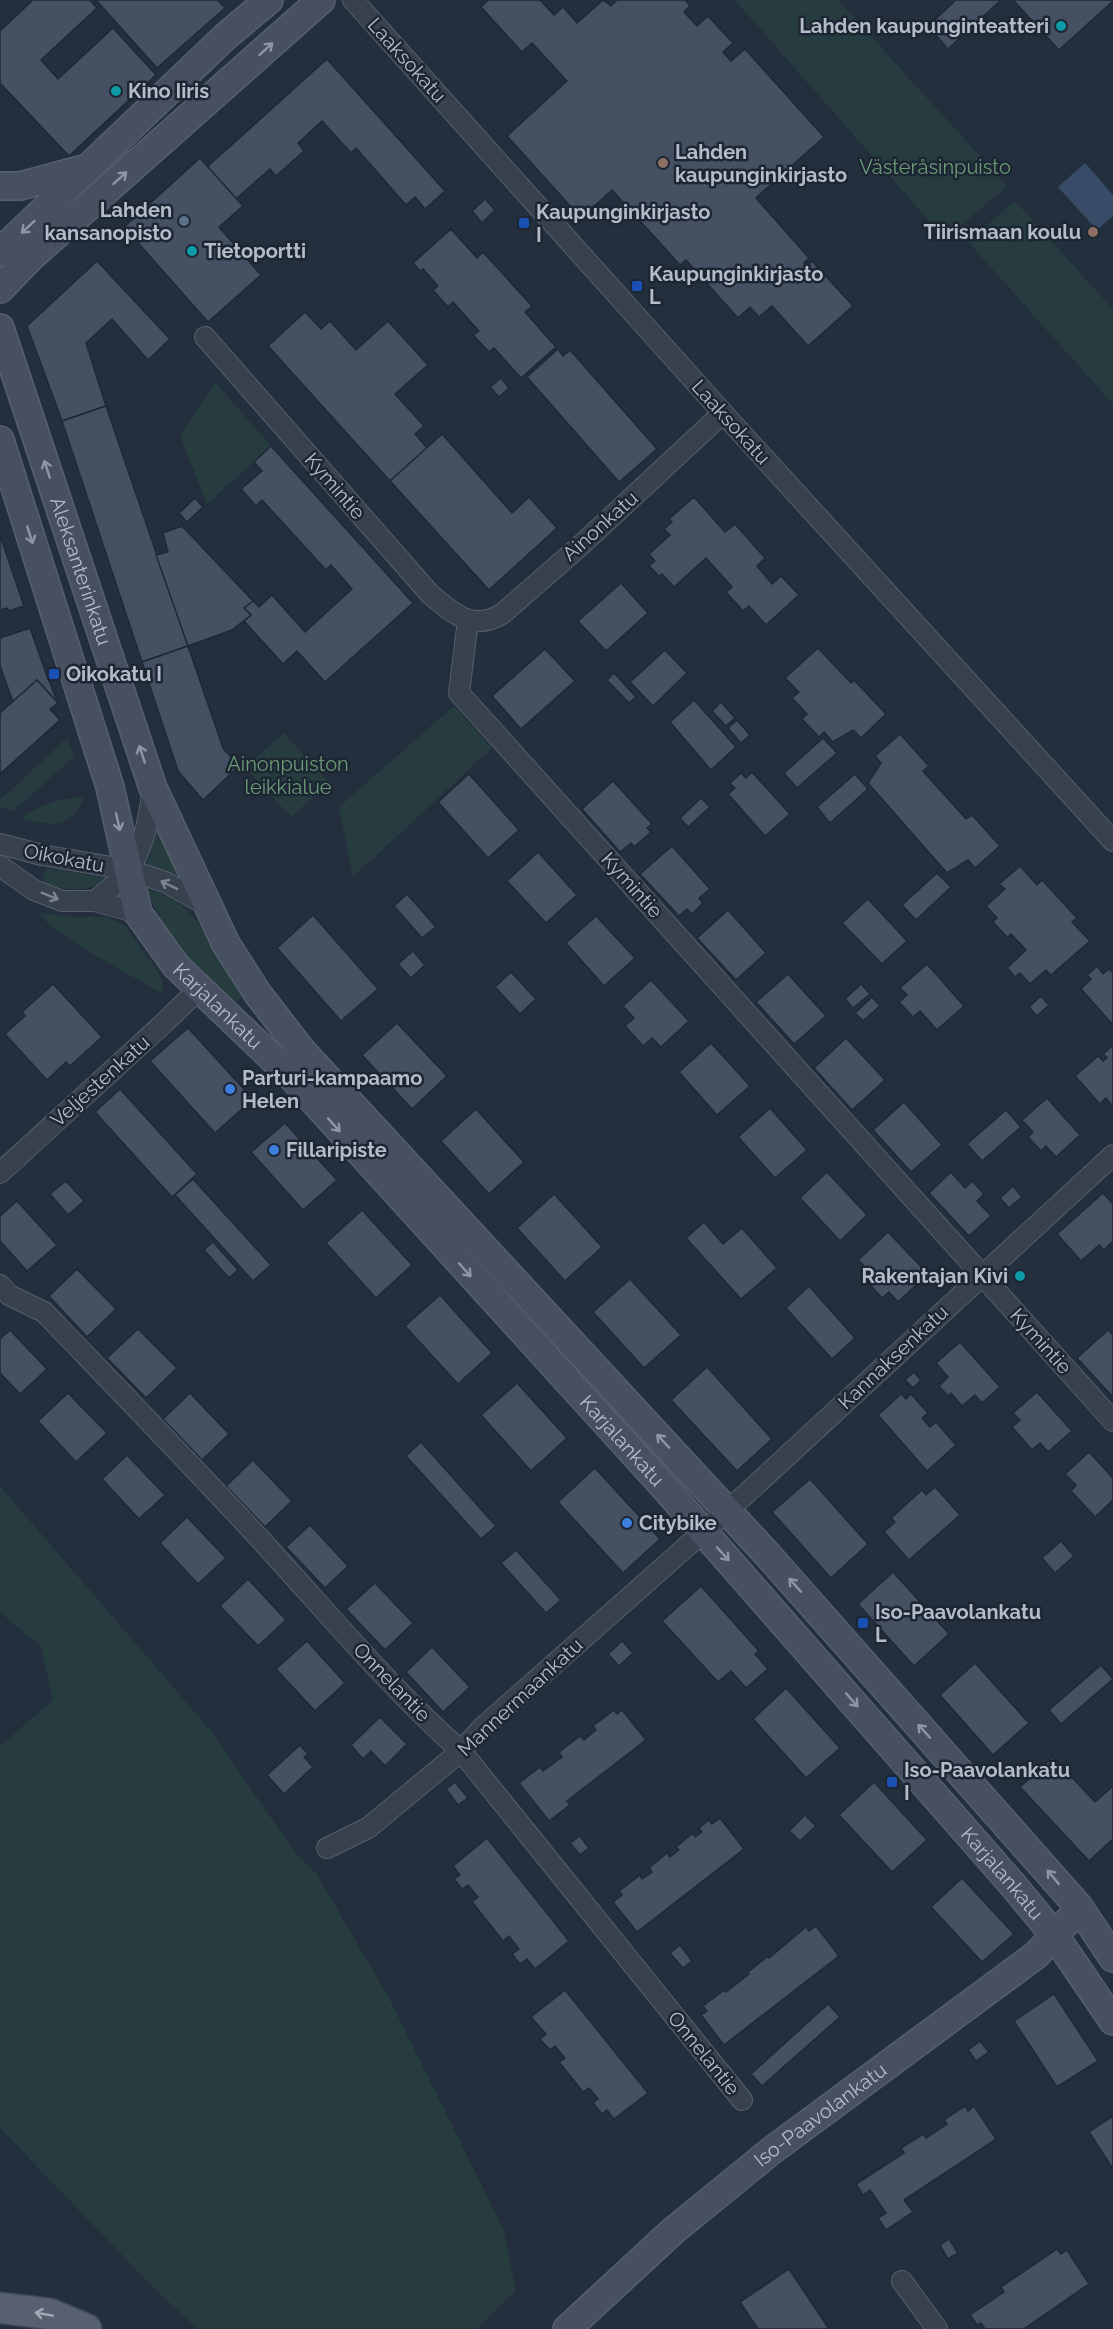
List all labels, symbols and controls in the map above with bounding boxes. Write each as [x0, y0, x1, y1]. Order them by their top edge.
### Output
street label: Laaksokatu [363, 13, 451, 107]
place label: Lahden kaupunginteatteri [799, 14, 1049, 38]
marker: Lahden kaupunginteatteri [1054, 19, 1068, 33]
one-way arrow [258, 42, 273, 56]
place label: Kino Iiris [128, 79, 209, 103]
marker: Kino Iiris [109, 84, 123, 98]
place label: Lahden kaupunginkirjasto [675, 140, 847, 187]
park label: Västeråsinpuisto [859, 155, 1011, 179]
marker: Lahden kaupunginkirjasto [656, 156, 670, 170]
one-way arrow [112, 171, 127, 185]
place label: Lahden kansanopisto [45, 198, 172, 245]
place label: Kaupunginkirjasto I [536, 200, 710, 247]
marker: Lahden kansanopisto [177, 214, 191, 228]
marker: Kaupunginkirjasto I [517, 216, 531, 230]
one-way arrow [21, 220, 36, 234]
place label: Tiirismaan koulu [923, 220, 1081, 244]
marker: Tiirismaan koulu [1086, 225, 1100, 239]
place label: Tietoportti [204, 239, 306, 263]
marker: Tietoportti [185, 244, 199, 258]
place label: Kaupunginkirjasto L [649, 262, 823, 309]
marker: Kaupunginkirjasto L [630, 279, 644, 293]
street label: Laaksokatu [687, 375, 775, 469]
street label: Kymintie [300, 448, 370, 524]
one-way arrow [41, 460, 52, 479]
street label: Ainonkatu [557, 486, 643, 566]
street label: Aleksanterinkatu [45, 494, 117, 648]
one-way arrow [25, 525, 36, 544]
place label: Oikokatu I [66, 662, 162, 686]
marker: Oikokatu I [47, 667, 61, 681]
one-way arrow [136, 745, 147, 764]
park label: Ainonpuiston leikkialue [227, 752, 349, 799]
one-way arrow [112, 813, 124, 832]
street label: Oikokatu [22, 838, 106, 878]
street label: Kymintie [596, 847, 668, 923]
one-way arrow [160, 878, 178, 890]
one-way arrow [40, 891, 59, 902]
street label: Karjalankatu [168, 958, 267, 1054]
street label: Veljestenkatu [45, 1030, 155, 1132]
place label: Parturi-kampaamo Helen [242, 1066, 422, 1113]
marker: Parturi-kampaamo Helen [223, 1082, 237, 1096]
one-way arrow [327, 1117, 341, 1132]
place label: Fillaripiste [286, 1138, 387, 1162]
marker: Fillaripiste [267, 1143, 281, 1157]
one-way arrow [458, 1262, 472, 1277]
place label: Rakentajan Kivi [861, 1264, 1008, 1288]
marker: Rakentajan Kivi [1013, 1269, 1027, 1283]
street label: Kannaksenkatu [833, 1300, 953, 1414]
street label: Kymintie [1005, 1303, 1077, 1379]
street label: Karjalankatu [575, 1390, 669, 1491]
one-way arrow [656, 1433, 671, 1448]
place label: Citybike [639, 1511, 717, 1535]
marker: Citybike [620, 1516, 634, 1530]
one-way arrow [716, 1546, 730, 1561]
one-way arrow [788, 1578, 802, 1593]
place label: Iso-Paavolankatu L [875, 1600, 1041, 1647]
marker: Iso-Paavolankatu L [856, 1616, 870, 1630]
street label: Mannermaankatu [452, 1633, 588, 1761]
street label: Onnelantie [348, 1637, 436, 1727]
one-way arrow [845, 1693, 859, 1708]
one-way arrow [917, 1724, 931, 1739]
place label: Iso-Paavolankatu I [904, 1758, 1070, 1805]
marker: Iso-Paavolankatu I [885, 1775, 899, 1789]
street label: Karjalankatu [956, 1822, 1049, 1925]
one-way arrow [1046, 1870, 1060, 1885]
street label: Onnelantie [663, 2006, 745, 2100]
street label: Iso-Paavolankatu [749, 2058, 891, 2172]
one-way arrow [35, 2308, 55, 2319]

